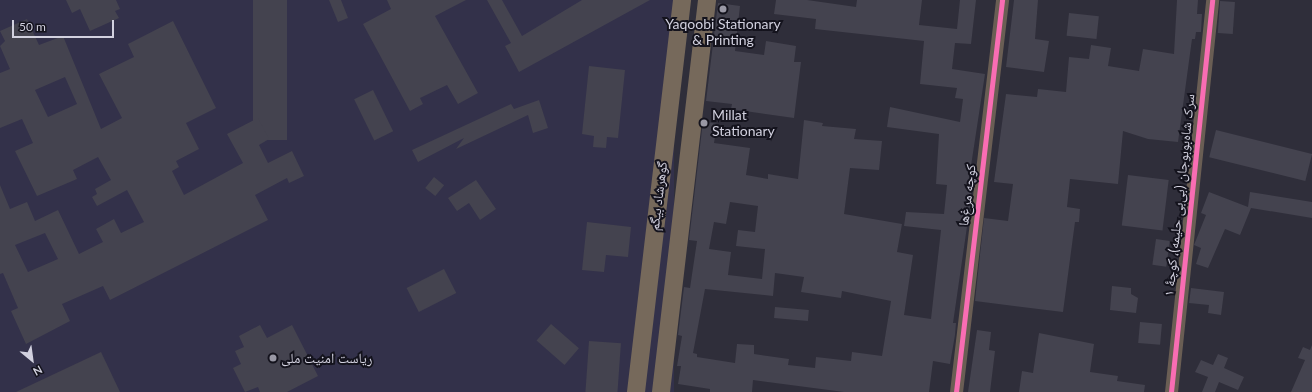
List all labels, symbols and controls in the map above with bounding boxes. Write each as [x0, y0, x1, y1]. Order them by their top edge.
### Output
marker: Yaqoobi Stationary & Printing [718, 4, 728, 14]
scale bar [14, 12, 116, 38]
place label: Yaqoobi Stationary & Printing [665, 16, 781, 48]
text: 50 m [19, 19, 46, 34]
street label: سرک شاه‌بوبوجان (بی‌بی حلیمه)، کوچۀ ۱ [1160, 93, 1198, 297]
place label: Millat Stationary [712, 107, 775, 140]
marker: Millat Stationary [699, 118, 709, 128]
street label: گوهرشاد بیگم [645, 160, 671, 232]
street label: کوچه مرغ‌ها [955, 163, 979, 227]
north arrow [12, 340, 52, 380]
place label: ریاست امنیت ملی [281, 350, 372, 366]
marker: ریاست امنیت ملی [268, 353, 278, 363]
text: N [31, 363, 45, 379]

